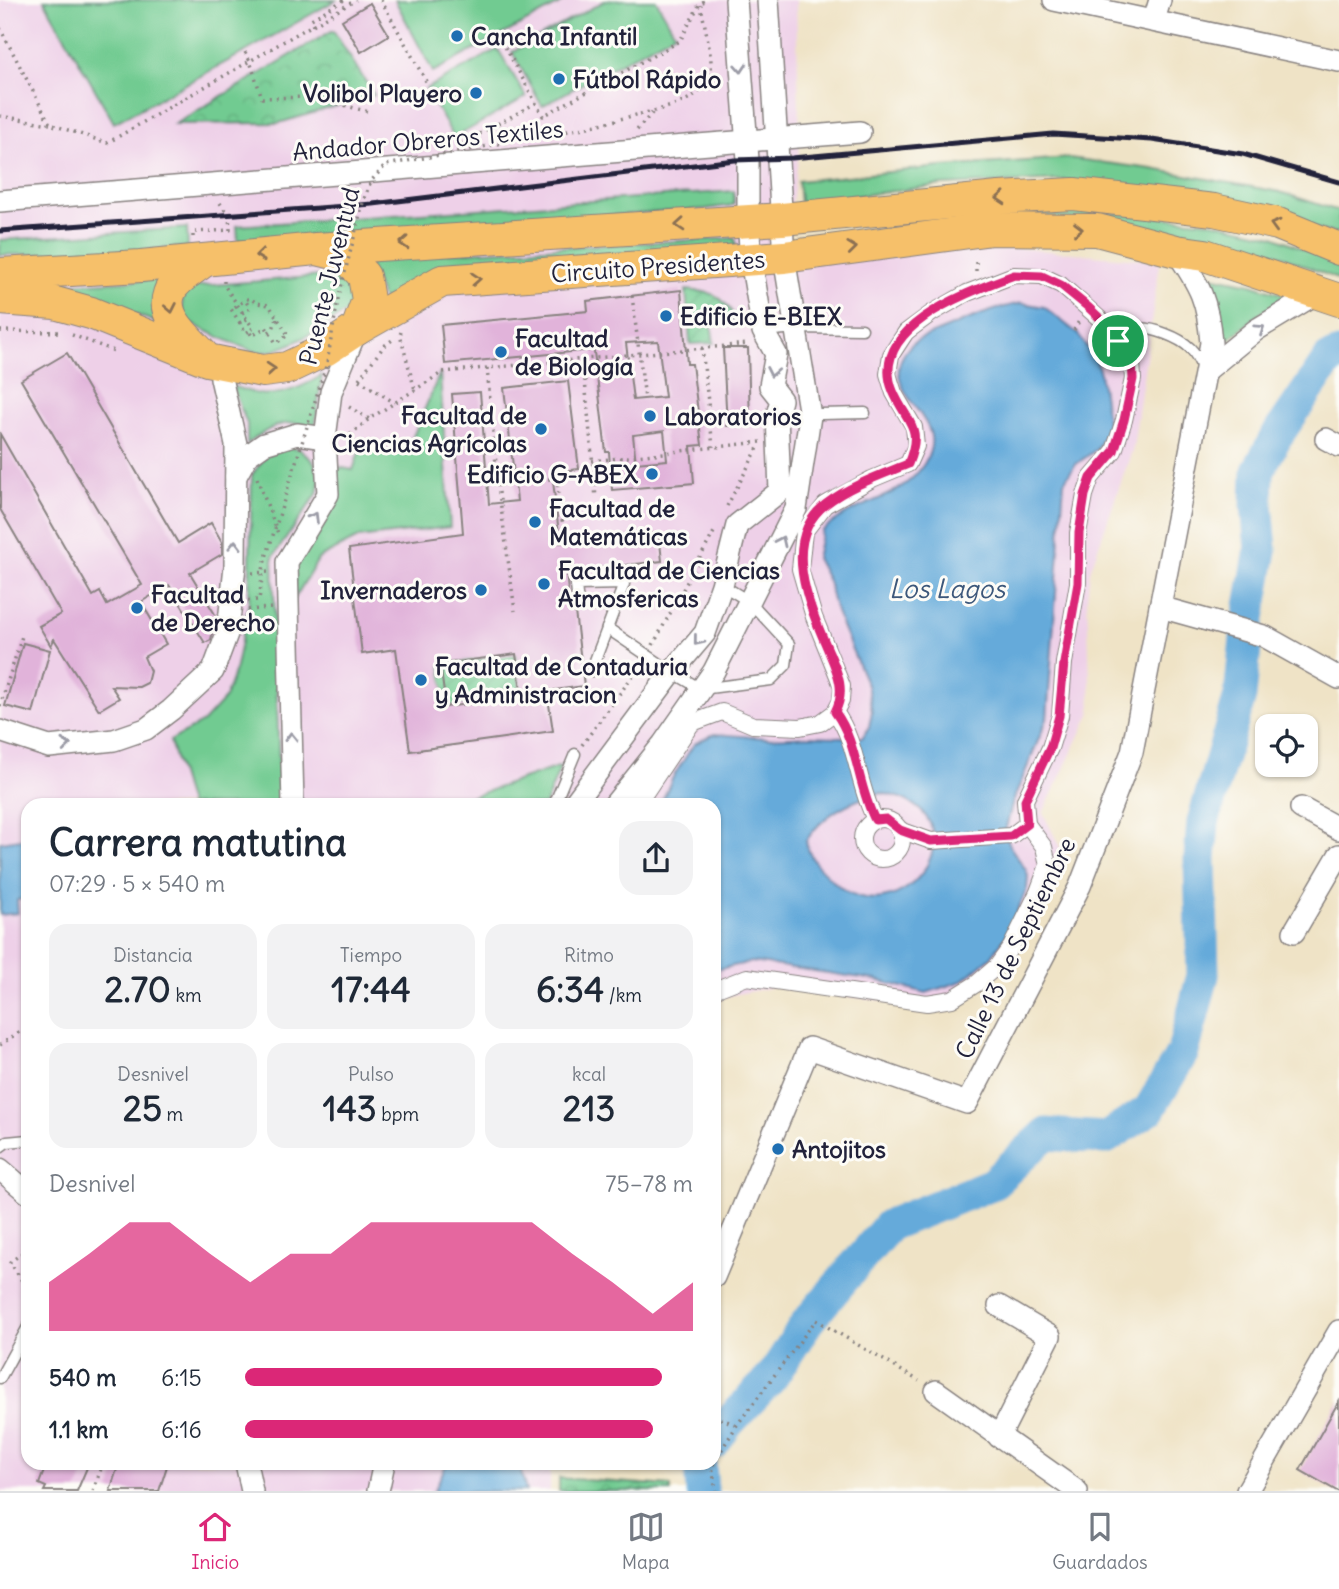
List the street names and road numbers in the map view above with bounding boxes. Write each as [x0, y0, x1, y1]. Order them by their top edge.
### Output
street label: Andador Obreros Textiles [291, 113, 565, 167]
street label: Puente Juventud [292, 184, 366, 368]
street label: Circuito Presidentes [550, 244, 766, 288]
street label: Calle 13 de Septiembre [948, 832, 1082, 1064]

